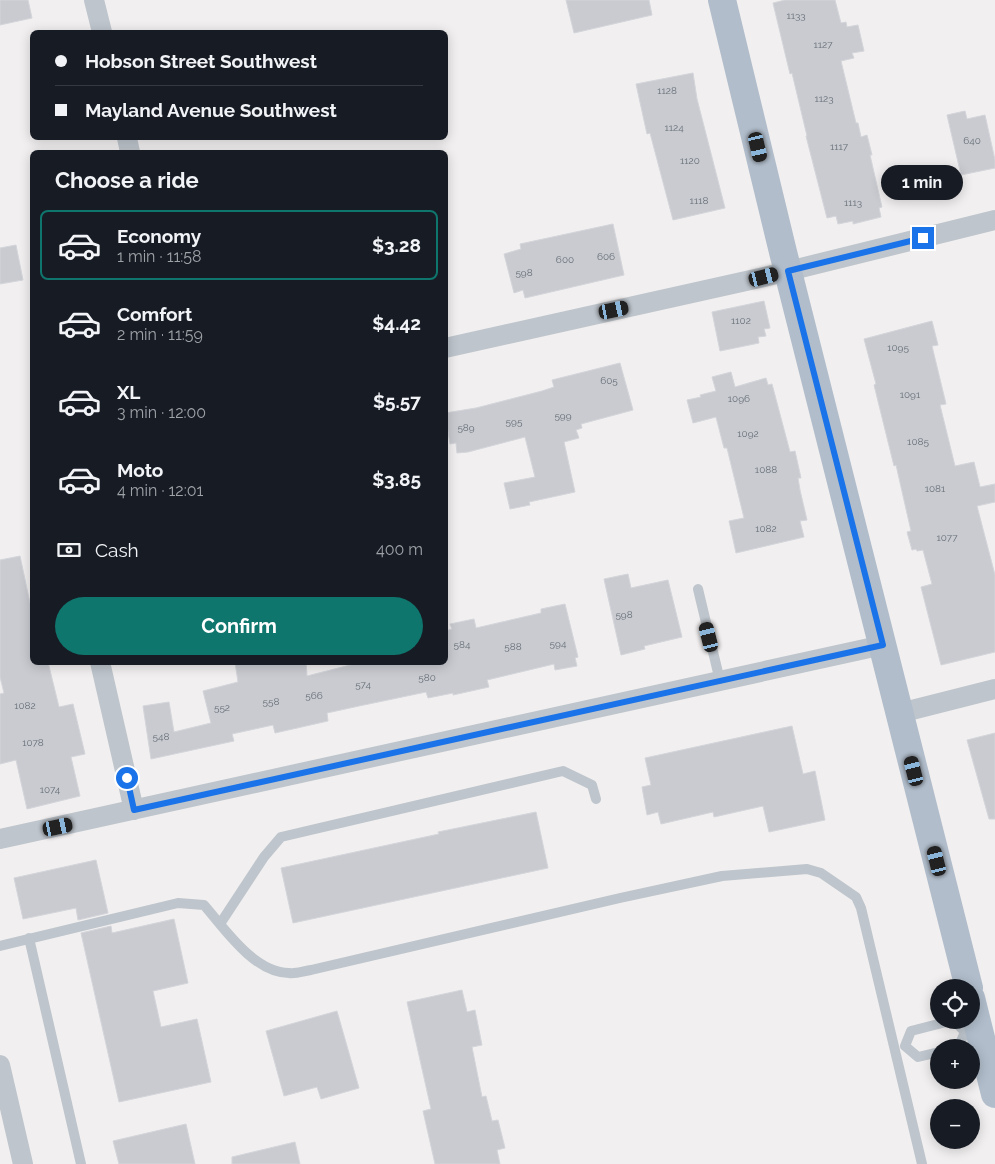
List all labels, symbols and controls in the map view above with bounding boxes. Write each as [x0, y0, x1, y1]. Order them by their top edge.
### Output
house number: 1133 [786, 10, 806, 21]
house number: 1127 [813, 39, 833, 50]
text: Hobson Street Southwest [85, 50, 317, 72]
house number: 1128 [657, 85, 677, 96]
house number: 1123 [814, 93, 834, 104]
text: Mayland Avenue Southwest [85, 99, 337, 121]
house number: 1124 [664, 122, 684, 133]
car [747, 131, 768, 163]
house number: 640 [963, 135, 981, 146]
house number: 1117 [830, 141, 849, 152]
house number: 1120 [680, 155, 700, 166]
callout: 1 min [882, 166, 964, 200]
text: Choose a ride [55, 167, 199, 193]
text: 1 min [902, 173, 942, 192]
house number: 1118 [690, 195, 708, 206]
house number: 1113 [844, 197, 862, 208]
icon: car [57, 223, 102, 268]
text: Economy [117, 225, 201, 247]
route end [912, 227, 934, 249]
text: $3.28 [372, 234, 421, 256]
text: 1 min · 11:58 [117, 247, 202, 266]
house number: 606 [597, 251, 615, 262]
house number: 600 [556, 254, 574, 265]
car [747, 266, 780, 288]
house number: 598 [515, 267, 533, 278]
car [597, 300, 630, 320]
icon: car [57, 301, 102, 346]
text: Comfort [117, 303, 192, 325]
text: $4.42 [372, 312, 421, 334]
house number: 1102 [731, 315, 751, 326]
text: 2 min · 11:59 [117, 325, 203, 344]
house number: 1095 [887, 342, 909, 353]
house number: 605 [600, 375, 618, 386]
icon: car [57, 379, 102, 424]
text: XL [117, 381, 140, 403]
house number: 1091 [900, 389, 921, 400]
text: $5.57 [373, 390, 421, 412]
house number: 1096 [728, 393, 750, 404]
text: 3 min · 12:00 [117, 403, 206, 422]
house number: 599 [554, 410, 572, 421]
house number: 595 [506, 416, 523, 427]
house number: 589 [457, 422, 475, 433]
house number: 1092 [737, 428, 759, 439]
house number: 1085 [907, 436, 929, 447]
icon: car [57, 457, 102, 502]
text: Moto [117, 459, 163, 481]
house number: 1088 [755, 464, 777, 475]
text: $3.85 [372, 468, 421, 490]
text: 4 min · 12:01 [117, 481, 203, 500]
house number: 1081 [925, 483, 946, 494]
house number: 1082 [755, 523, 777, 534]
house number: 1077 [936, 532, 958, 543]
icon: cash [55, 536, 83, 564]
text: Cash [95, 539, 139, 561]
text: 400 m [376, 540, 423, 559]
button: Confirm [55, 597, 423, 655]
house number: 598 [615, 609, 633, 620]
car [698, 621, 719, 653]
house number: 594 [550, 638, 567, 649]
house number: 584 [454, 639, 471, 650]
house number: 588 [504, 641, 522, 652]
house number: 580 [418, 672, 436, 683]
house number: 574 [355, 679, 371, 690]
house number: 566 [305, 690, 323, 701]
house number: 558 [263, 696, 279, 707]
house number: 1082 [14, 700, 36, 711]
house number: 552 [214, 702, 230, 713]
house number: 548 [153, 731, 169, 742]
house number: 1078 [22, 737, 44, 748]
car [903, 755, 924, 787]
route start [116, 767, 138, 789]
house number: 1074 [40, 784, 61, 795]
car [41, 817, 74, 837]
car [926, 845, 947, 877]
map controls [930, 979, 980, 1149]
button: locate [930, 979, 980, 1029]
button: + [930, 1039, 980, 1089]
button: − [930, 1099, 980, 1149]

